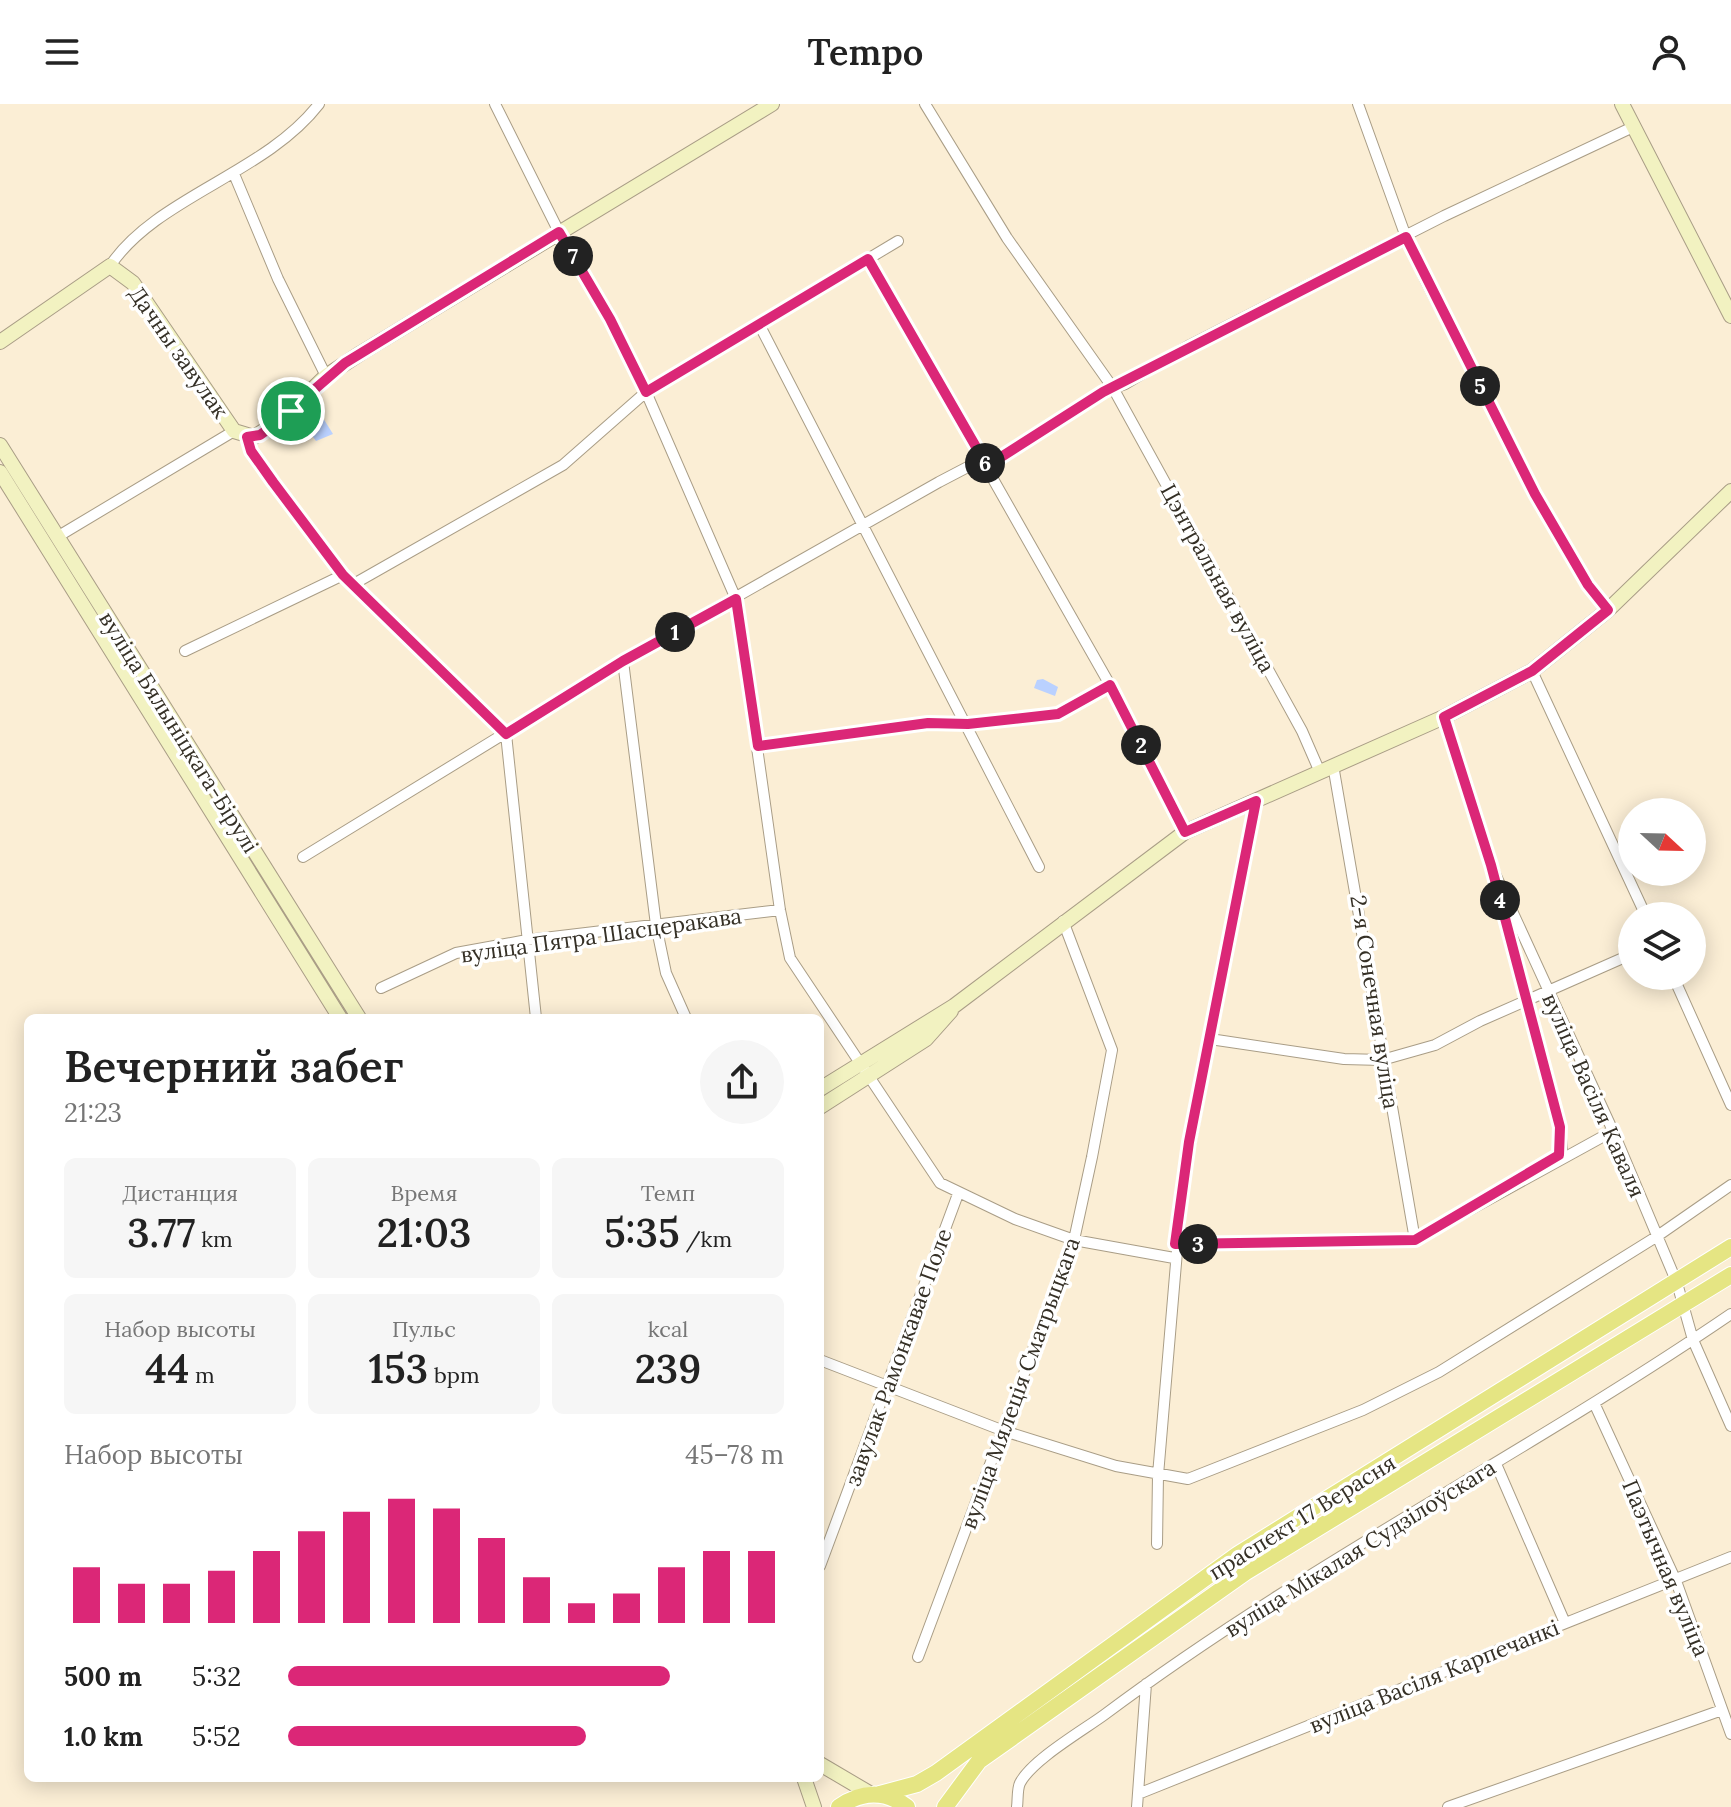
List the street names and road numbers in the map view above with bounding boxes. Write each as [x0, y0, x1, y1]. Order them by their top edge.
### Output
street label: Дачны завулак [123, 280, 235, 424]
street label: Цэнтральная вуліца [1155, 479, 1281, 677]
street label: вуліца Бялыніцкага-Бірулі [93, 606, 265, 858]
street label: 2-я Сонечная вуліца [1344, 893, 1406, 1111]
street label: вуліца Пятра Шасцеракава [459, 901, 743, 969]
street label: вуліца Васіля Каваля [1536, 988, 1652, 1202]
street label: завулак Рамонкавае Поле [838, 1224, 958, 1489]
street label: вуліца Мялеція Сматрыцкага [954, 1233, 1086, 1533]
street label: праспект 17 Верасня [1203, 1448, 1401, 1586]
street label: вуліца Мікалая Судзілоўскага [1219, 1453, 1501, 1643]
street label: Паэтычная вуліца [1616, 1476, 1716, 1660]
street label: вуліца Васіля Карпечанкі [1305, 1613, 1563, 1739]

